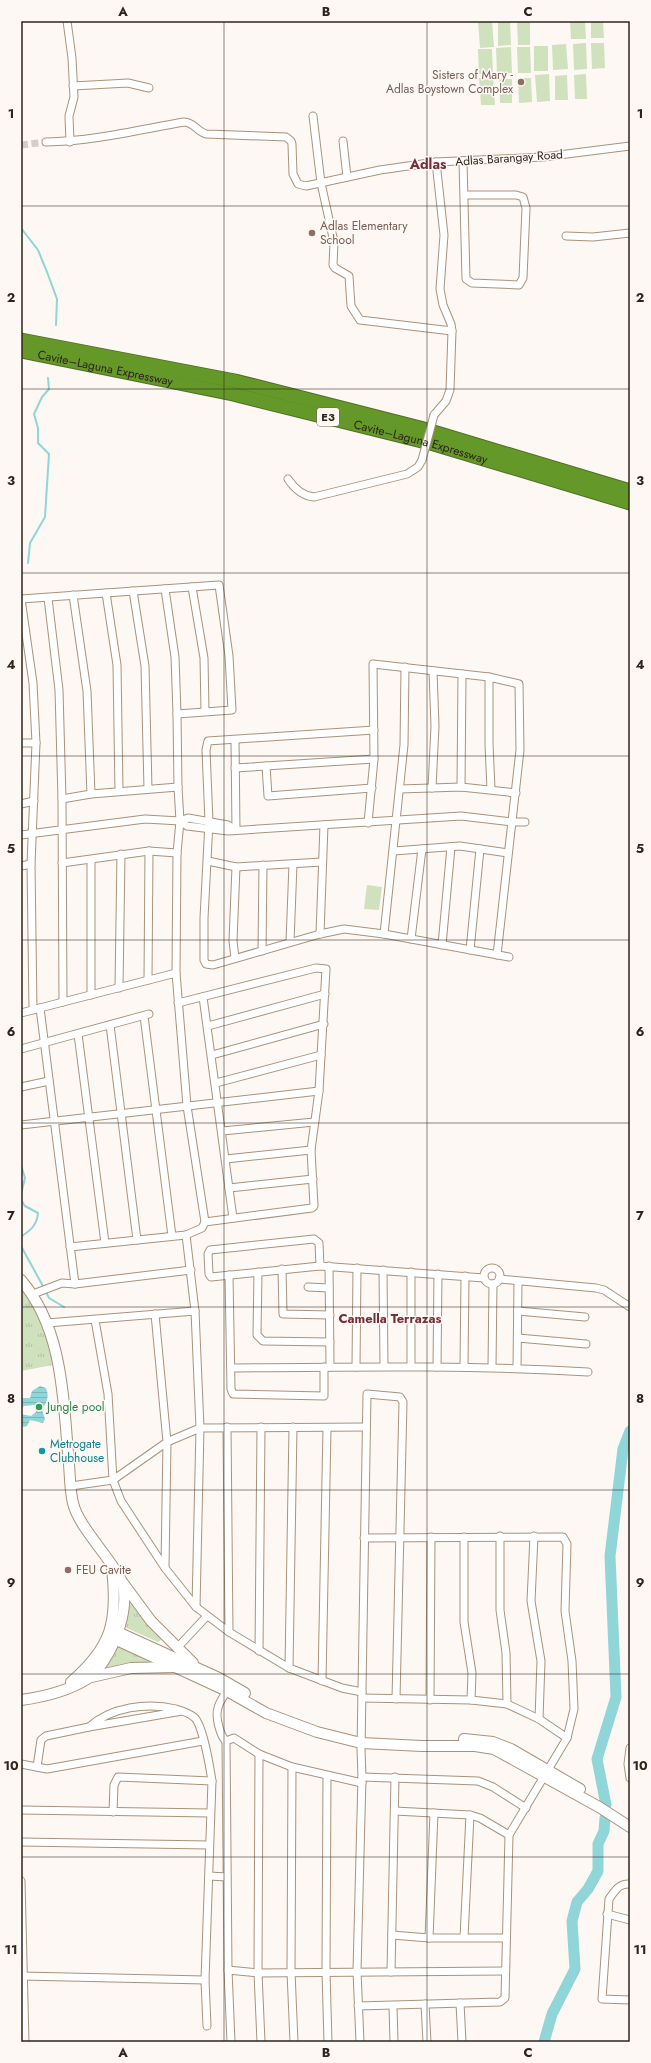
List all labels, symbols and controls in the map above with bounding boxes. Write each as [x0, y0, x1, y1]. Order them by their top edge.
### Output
text: A [117, 2, 128, 21]
text: B [322, 2, 331, 21]
text: C [523, 2, 533, 21]
place label: Sisters of Mary - Adlas Boystown Complex [386, 66, 514, 98]
marker: Sisters of Mary - Adlas Boystown Complex [516, 77, 526, 87]
text: 1 [8, 104, 14, 123]
text: 1 [637, 104, 643, 123]
street label: Adlas Barangay Road [455, 145, 563, 171]
district label: Adlas [409, 154, 447, 174]
place label: Adlas Elementary School [320, 217, 408, 249]
marker: Adlas Elementary School [307, 228, 317, 238]
text: 2 [7, 288, 15, 307]
text: 2 [636, 288, 644, 307]
street label: Cavite–Laguna Expressway [36, 346, 175, 391]
road number: E3 [317, 408, 339, 426]
street label: Cavite–Laguna Expressway [352, 415, 490, 469]
text: 3 [7, 471, 15, 490]
text: 3 [636, 471, 644, 490]
text: 4 [6, 655, 16, 674]
text: 4 [635, 655, 645, 674]
text: 5 [7, 839, 15, 858]
text: 5 [636, 839, 644, 858]
text: 6 [7, 1022, 16, 1041]
text: 6 [636, 1022, 645, 1041]
text: 7 [7, 1206, 15, 1225]
text: 7 [636, 1206, 644, 1225]
district label: Camella Terrazas [338, 1309, 442, 1328]
text: 8 [7, 1389, 15, 1408]
text: 8 [636, 1389, 644, 1408]
place label: Jungle pool [45, 1398, 105, 1416]
marker: Jungle pool [34, 1402, 44, 1412]
place label: Metrogate Clubhouse [50, 1435, 104, 1467]
marker: Metrogate Clubhouse [37, 1446, 47, 1456]
place label: FEU Cavite [76, 1561, 131, 1579]
marker: FEU Cavite [63, 1565, 73, 1575]
text: 9 [7, 1573, 16, 1592]
text: 9 [636, 1573, 645, 1592]
text: 10 [3, 1756, 19, 1775]
text: 10 [632, 1756, 648, 1775]
text: 11 [4, 1940, 18, 1959]
text: 11 [633, 1940, 647, 1959]
text: A [117, 2043, 128, 2062]
text: B [322, 2043, 331, 2062]
text: C [523, 2043, 533, 2062]

